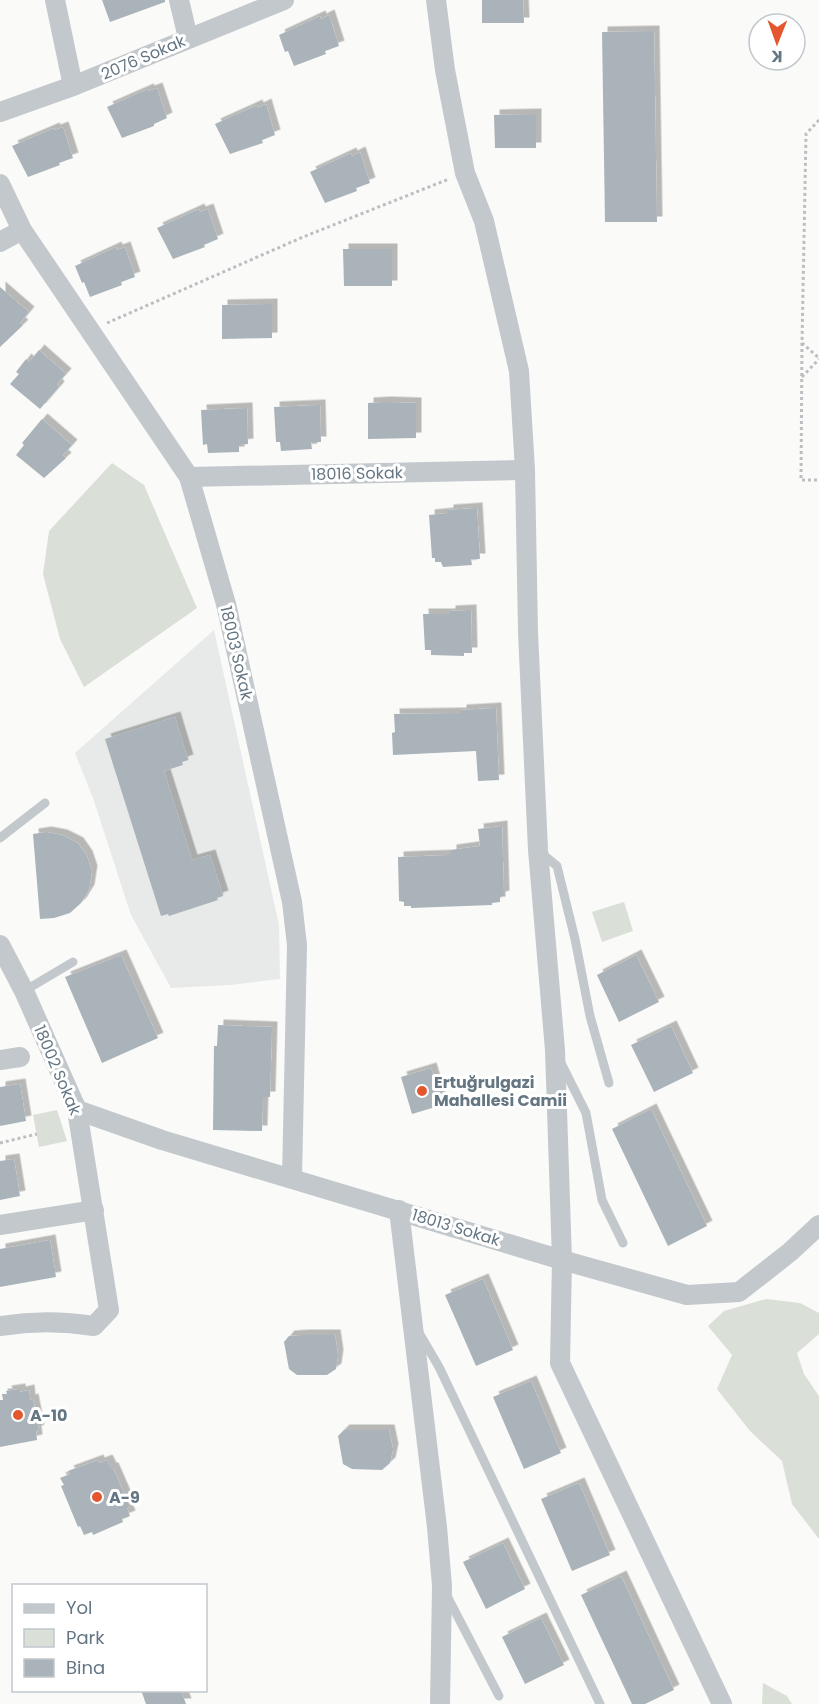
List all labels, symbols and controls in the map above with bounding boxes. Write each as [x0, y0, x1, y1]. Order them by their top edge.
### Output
north arrow [747, 12, 807, 72]
street label: 2076 Sokak [98, 29, 190, 86]
text: K [771, 45, 783, 68]
street label: 18016 Sokak [311, 461, 404, 486]
street label: 18003 Sokak [215, 604, 259, 703]
street label: 18002 Sokak [28, 1022, 87, 1119]
place label: Ertuğrulgazi Mahallesi Camii [434, 1071, 567, 1112]
marker: Ertuğrulgazi Mahallesi Camii [415, 1084, 429, 1098]
street label: 18013 Sokak [409, 1203, 503, 1252]
place label: A-10 [30, 1404, 68, 1427]
marker: A-10 [11, 1408, 25, 1422]
place label: A-9 [109, 1486, 140, 1509]
marker: A-9 [90, 1490, 104, 1504]
legend [12, 1584, 207, 1692]
text: Yol [66, 1595, 92, 1620]
text: Park [66, 1625, 105, 1650]
text: Bina [66, 1655, 105, 1680]

